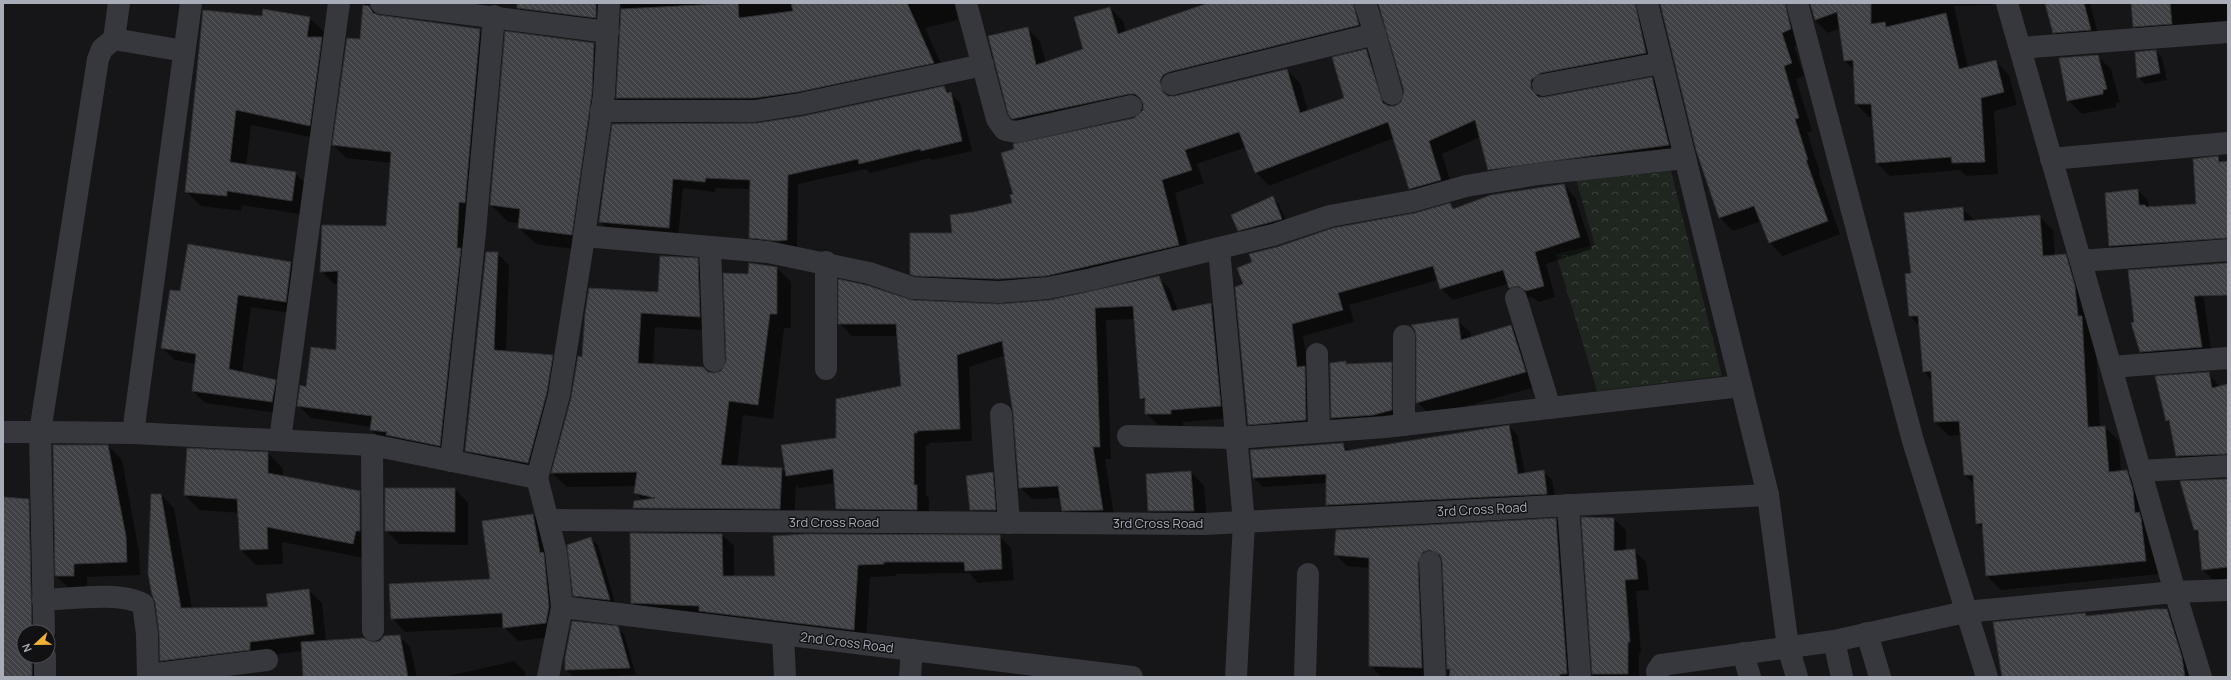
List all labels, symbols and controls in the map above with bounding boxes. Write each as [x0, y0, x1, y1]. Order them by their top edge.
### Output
street label: 3rd Cross Road [1436, 498, 1528, 520]
street label: 3rd Cross Road [789, 513, 879, 531]
street label: 3rd Cross Road [1113, 514, 1203, 532]
north arrow [16, 624, 56, 664]
street label: 2nd Cross Road [799, 627, 895, 657]
text: N [18, 641, 35, 654]

